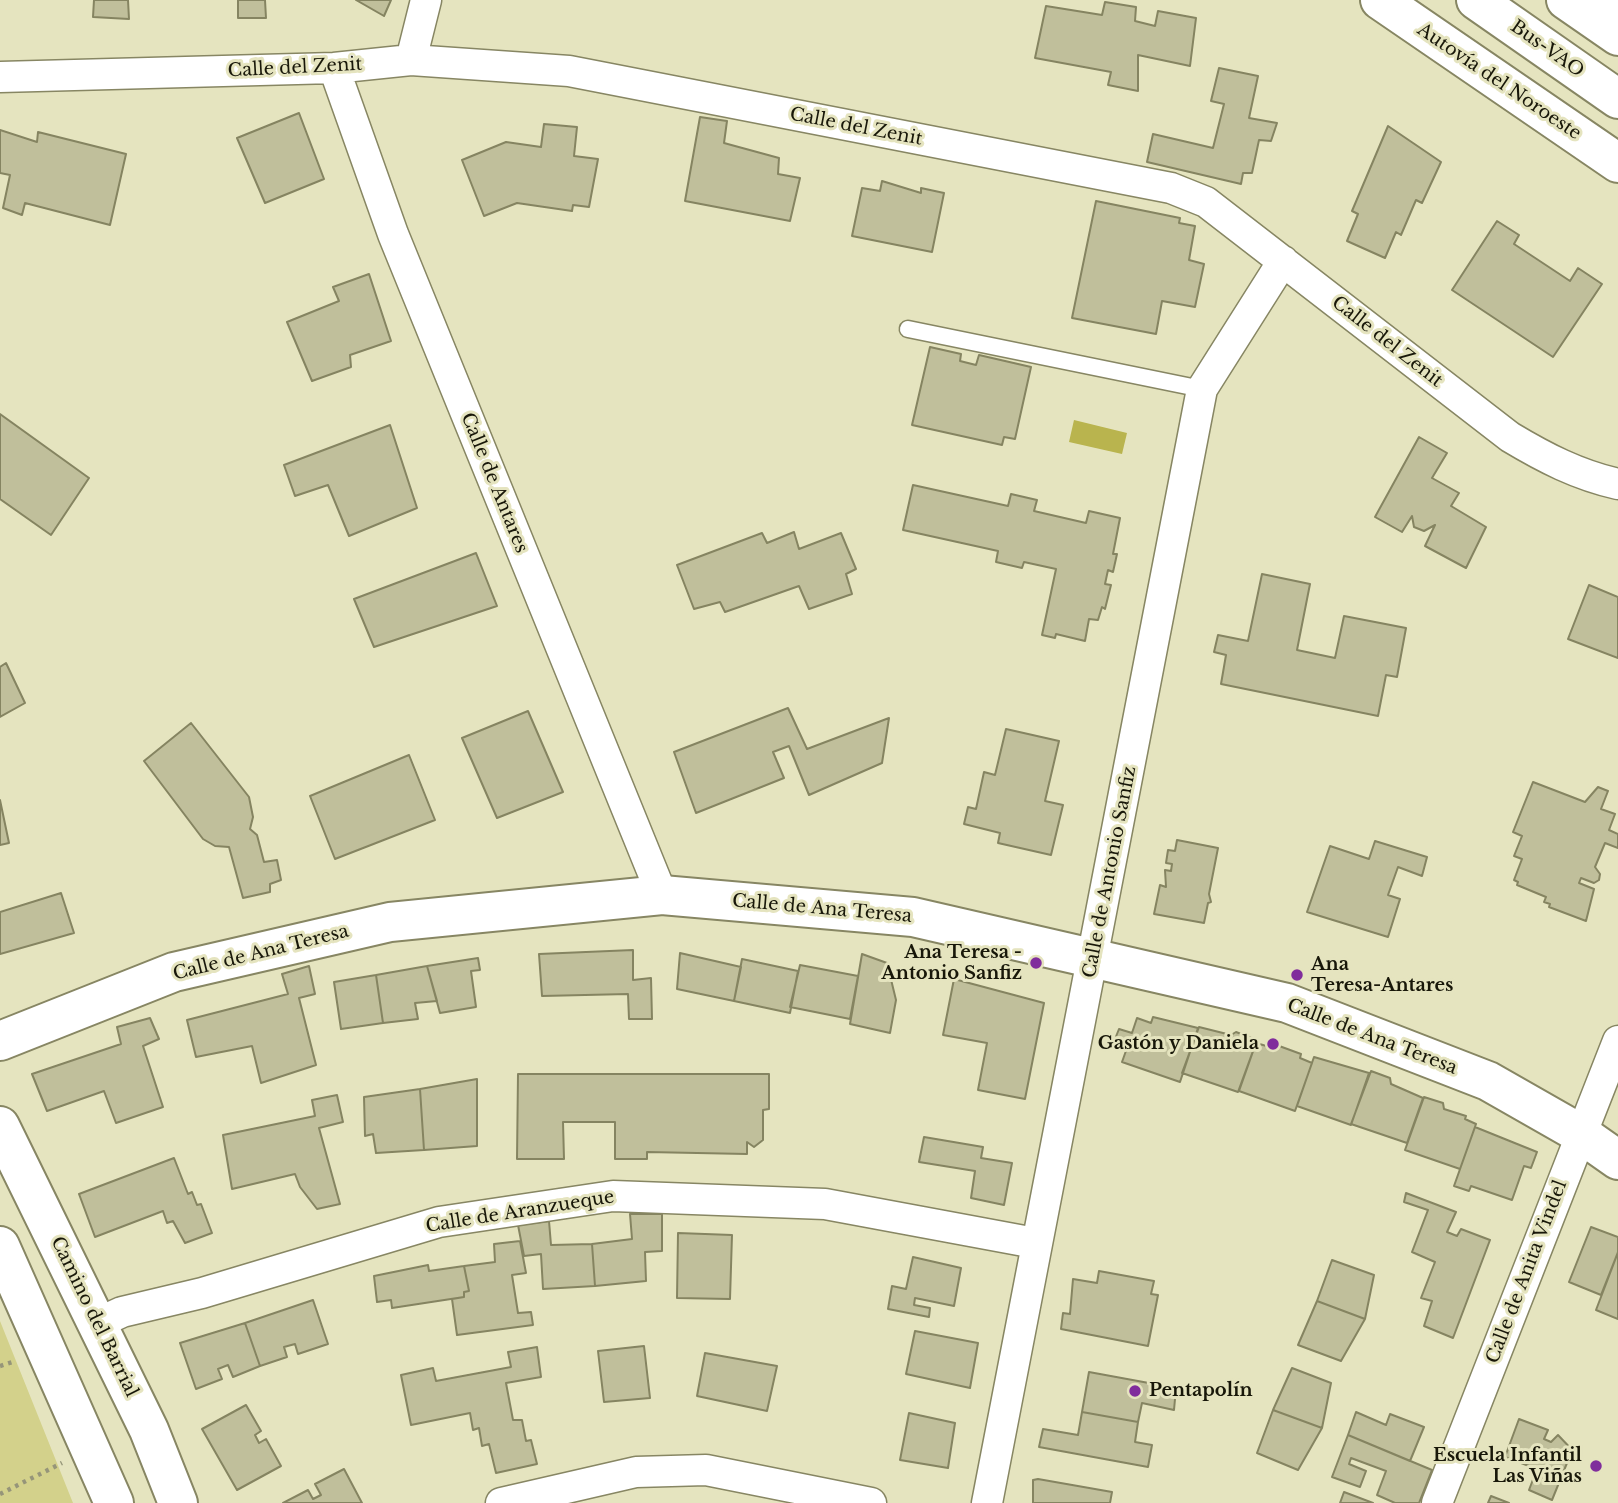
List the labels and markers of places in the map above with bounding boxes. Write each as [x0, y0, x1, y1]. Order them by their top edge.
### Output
place label: Ana Teresa - Antonio Sanfiz [881, 942, 1022, 984]
place label: Ana Teresa-Antares [1311, 954, 1454, 996]
marker: Ana Teresa - Antonio Sanfiz [1028, 955, 1044, 971]
marker: Ana Teresa-Antares [1289, 967, 1305, 983]
place label: Gastón y Daniela [1098, 1033, 1259, 1055]
marker: Gastón y Daniela [1265, 1036, 1281, 1052]
place label: Pentapolín [1149, 1380, 1253, 1402]
marker: Pentapolín [1127, 1383, 1143, 1399]
place label: Escuela Infantil Las Viñas [1433, 1445, 1582, 1488]
marker: Escuela Infantil Las Viñas [1588, 1458, 1604, 1474]

